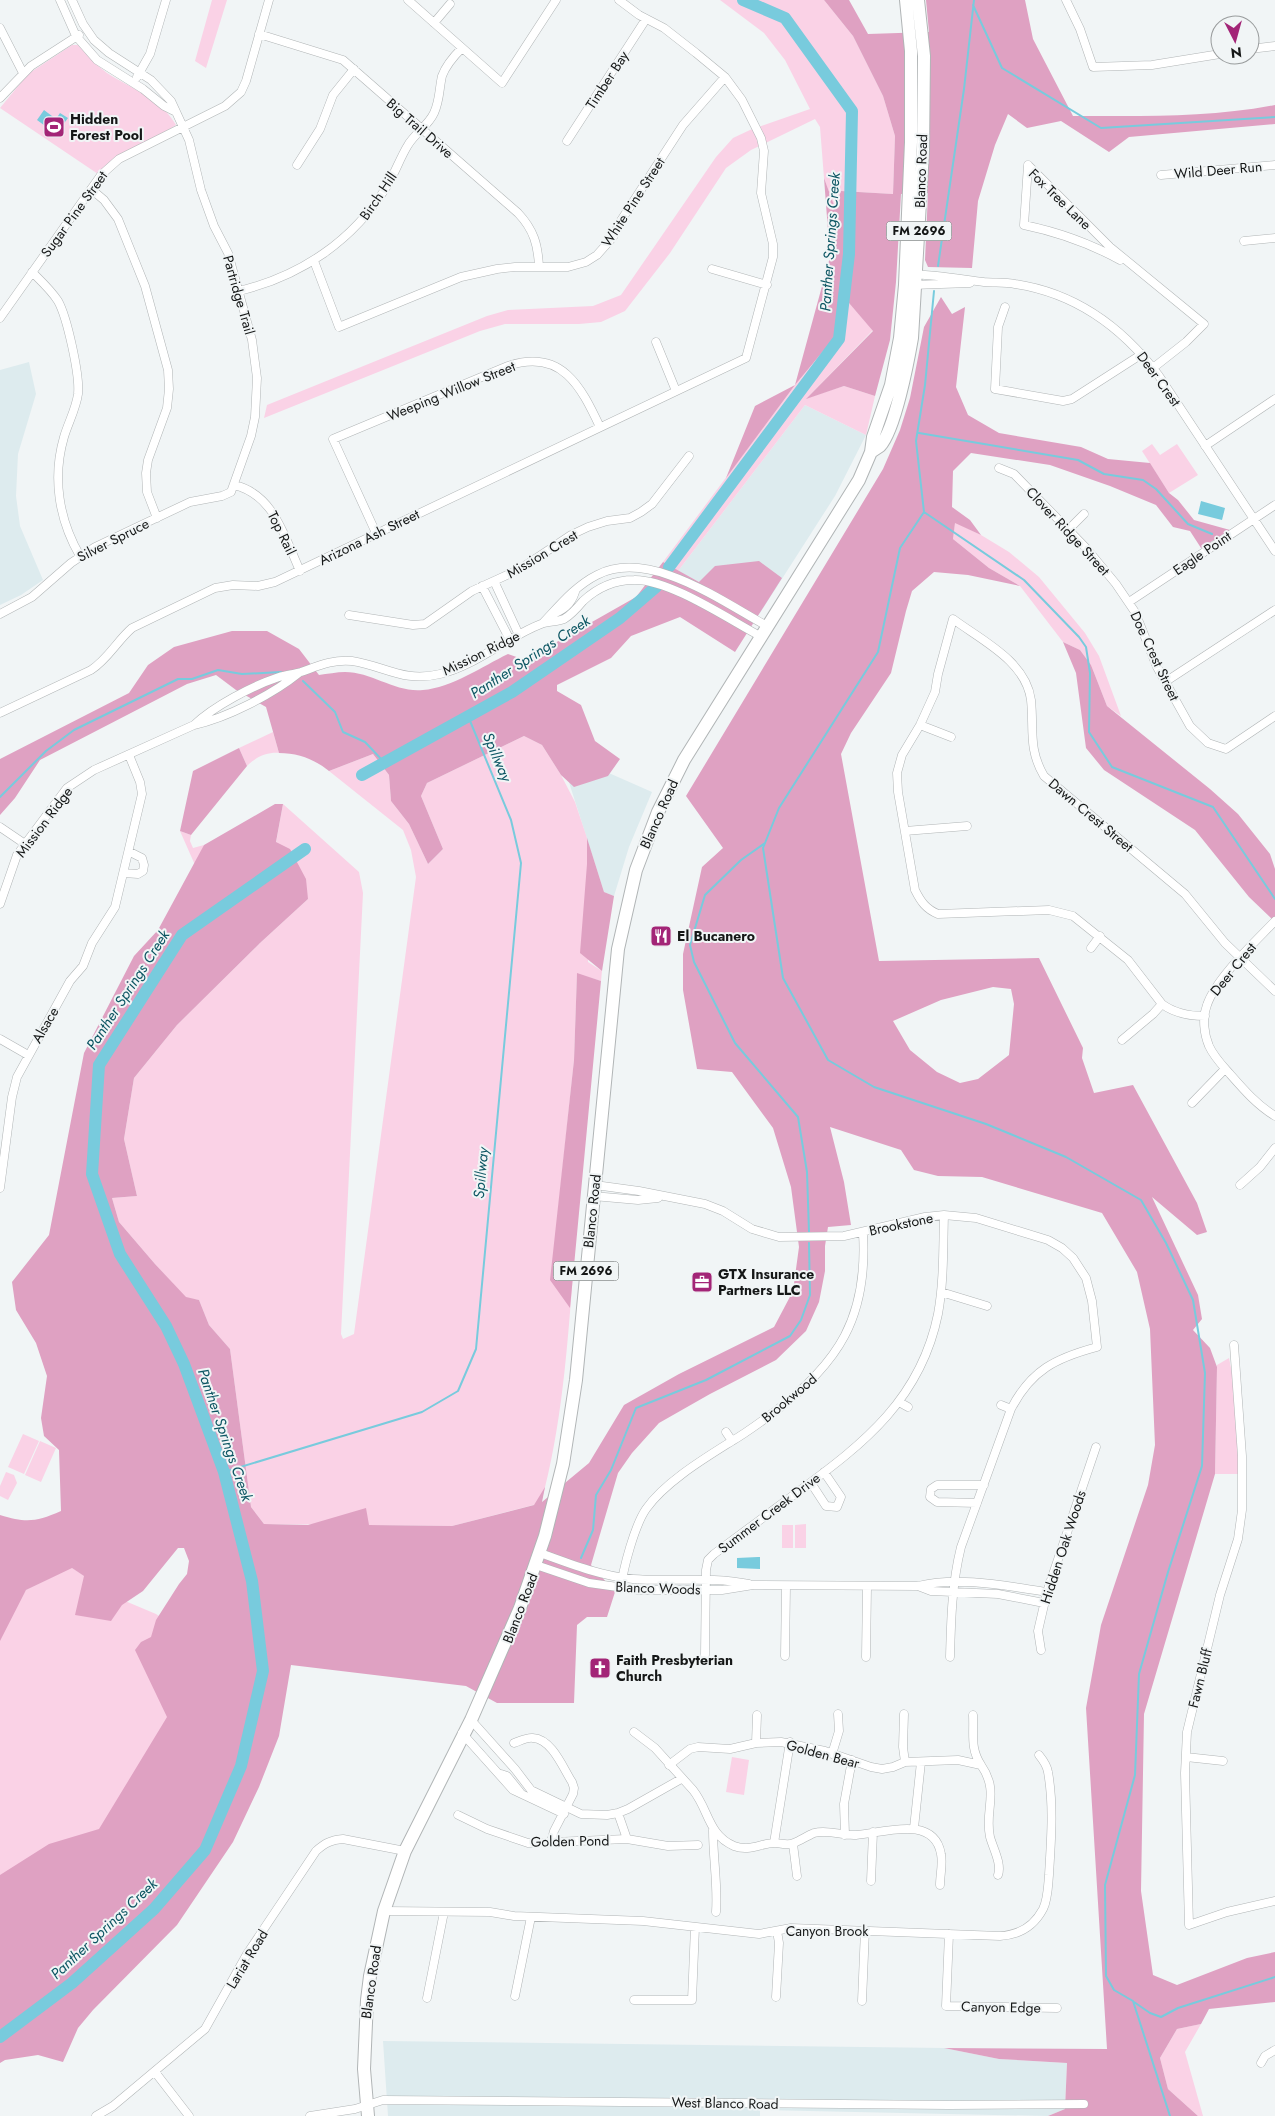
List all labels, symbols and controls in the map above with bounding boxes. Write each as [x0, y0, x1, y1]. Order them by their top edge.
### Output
north arrow [1210, 15, 1260, 65]
text: N [1230, 42, 1243, 63]
street label: Timber Bay [581, 46, 634, 113]
street label: Big Trail Drive [382, 93, 458, 163]
place label: Hidden Forest Pool [70, 109, 143, 145]
sports icon: Hidden Forest Pool [42, 115, 66, 139]
street label: Blanco Road [910, 134, 932, 208]
street label: White Pine Street [597, 153, 670, 251]
street label: Wild Deer Run [1173, 156, 1263, 184]
street label: Fox Tree Lane [1024, 164, 1096, 234]
street label: Sugar Pine Street [36, 166, 113, 261]
street label: Birch Hill [355, 168, 401, 224]
water label: Panther Springs Creek [814, 171, 846, 312]
road number: FM 2696 [886, 222, 952, 240]
street label: Partridge Trail [218, 253, 260, 337]
street label: Deer Crest [1132, 347, 1186, 411]
street label: Weeping Willow Street [384, 356, 519, 426]
street label: Clover Ridge Street [1022, 482, 1115, 580]
street label: Arizona Ash Street [315, 504, 423, 570]
street label: Top Rail [263, 508, 301, 558]
street label: Silver Spruce [74, 513, 152, 567]
street label: Mission Crest [503, 525, 582, 583]
street label: Eagle Point [1169, 526, 1236, 580]
street label: Doe Crest Street [1126, 608, 1185, 705]
water label: Panther Springs Creek [466, 610, 595, 704]
street label: Mission Ridge [439, 626, 523, 680]
water label: Spillway [477, 729, 518, 786]
street label: Dawn Crest Street [1044, 774, 1138, 857]
street label: Blanco Road [635, 776, 683, 852]
street label: Mission Ridge [11, 783, 77, 861]
restaurant icon: El Bucanero [649, 924, 673, 948]
water label: Panther Springs Creek [81, 925, 175, 1054]
place label: El Bucanero [677, 926, 755, 946]
street label: Deer Crest [1205, 938, 1261, 1000]
street label: Alsace [27, 1003, 63, 1047]
water label: Spillway [468, 1145, 494, 1200]
street label: Blanco Road [578, 1173, 606, 1249]
street label: Brookstone [867, 1207, 935, 1241]
road number: FM 2696 [554, 1262, 618, 1280]
place label: GTX Insurance Partners LLC [718, 1264, 814, 1300]
office icon: GTX Insurance Partners LLC [690, 1270, 714, 1294]
water label: Panther Springs Creek [192, 1366, 258, 1505]
street label: Brookwood [757, 1369, 821, 1427]
street label: Summer Creek Drive [714, 1468, 824, 1558]
street label: Hidden Oak Woods [1035, 1487, 1091, 1606]
street label: Blanco Road [497, 1570, 543, 1646]
street label: Blanco Woods [615, 1577, 701, 1599]
street label: Fawn Bluff [1183, 1645, 1217, 1710]
place label: Faith Presbyterian Church [616, 1650, 733, 1686]
church icon: Faith Presbyterian Church [588, 1656, 612, 1680]
street label: Golden Bear [784, 1735, 862, 1773]
street label: Golden Pond [530, 1830, 610, 1852]
water label: Panther Springs Creek [46, 1873, 163, 1984]
street label: Canyon Brook [786, 1921, 869, 1941]
street label: Lariat Road [221, 1926, 273, 1992]
street label: Blanco Road [356, 1944, 386, 2020]
street label: Canyon Edge [961, 1996, 1041, 2018]
street label: West Blanco Road [671, 2092, 779, 2114]

